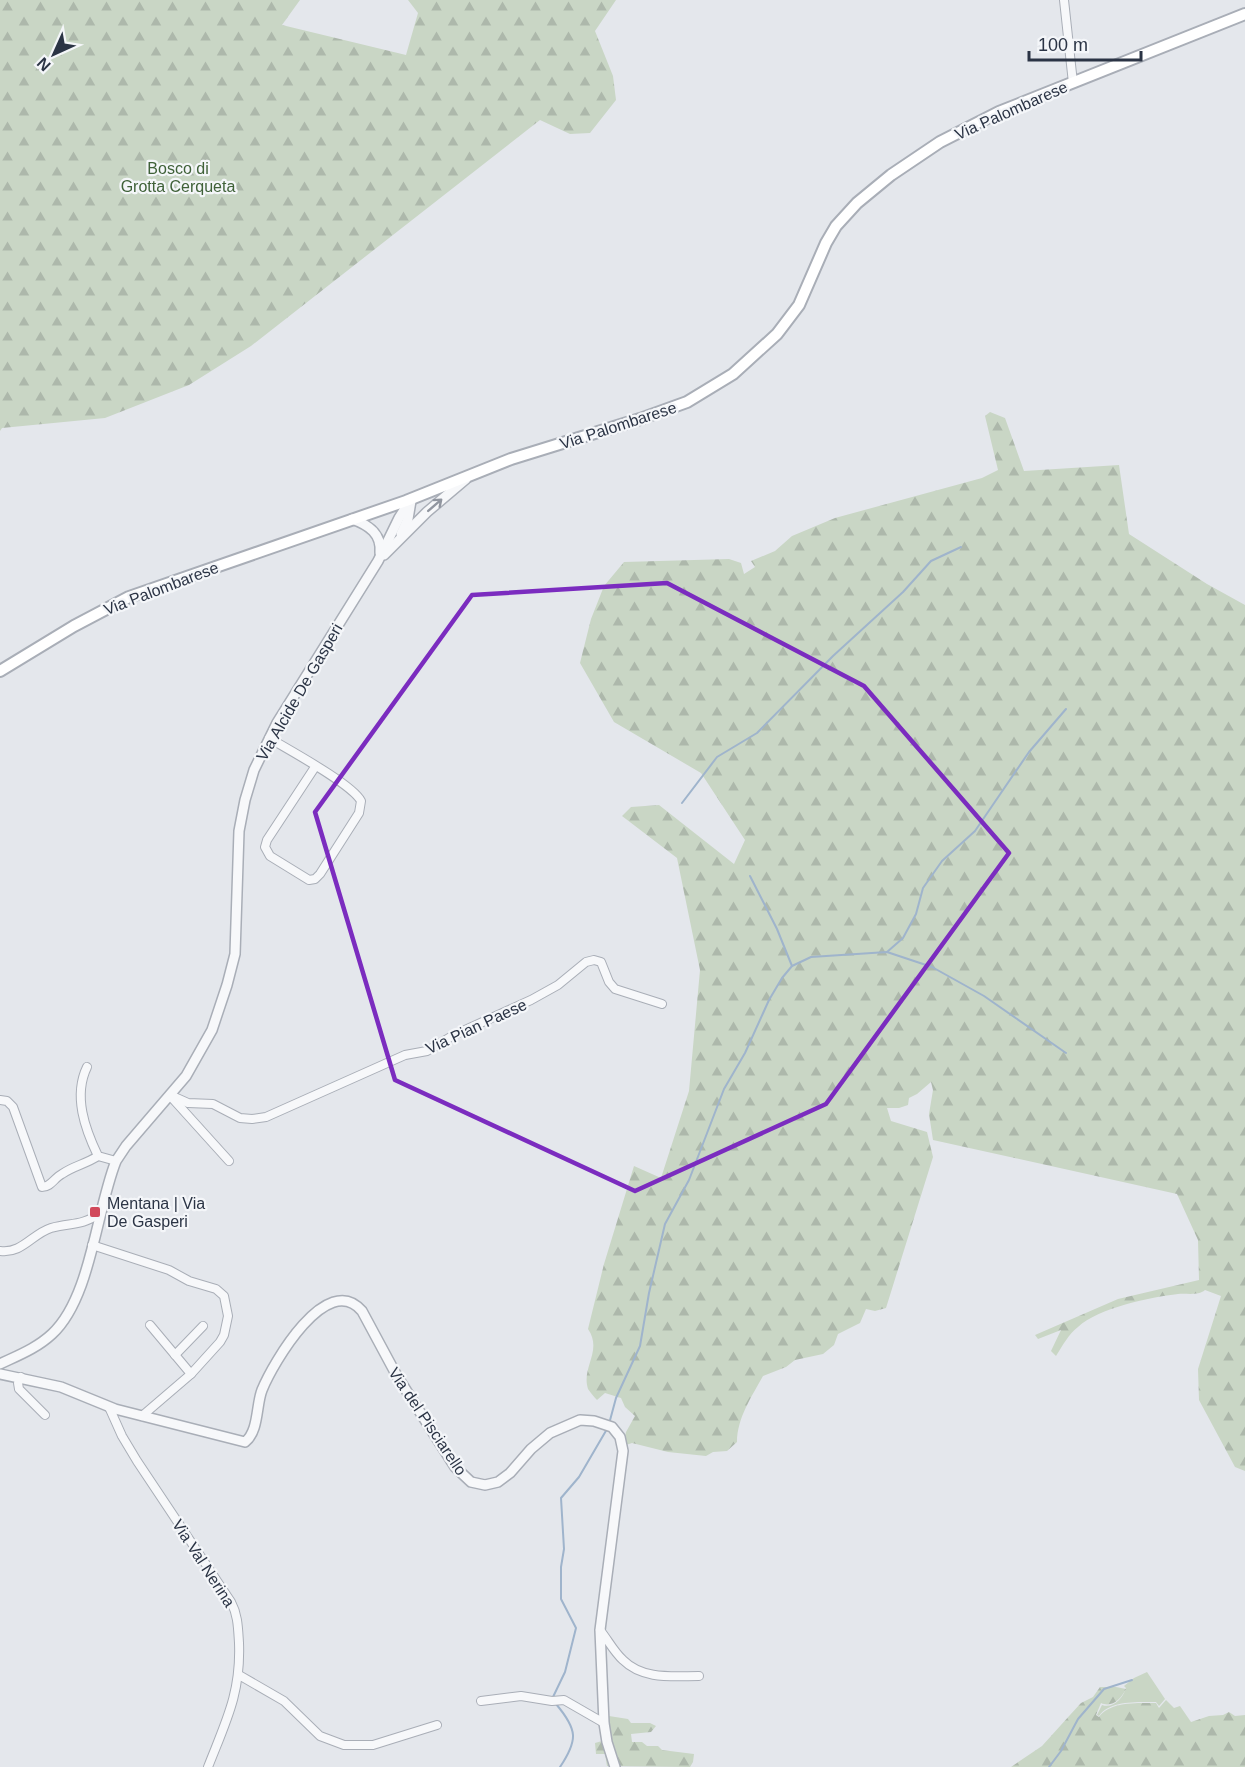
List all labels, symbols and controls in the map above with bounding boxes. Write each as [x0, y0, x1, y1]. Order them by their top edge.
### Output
north arrow [24, 24, 84, 84]
scale bar [1029, 24, 1142, 62]
text: 100 m [1038, 35, 1088, 55]
text: N [34, 54, 54, 74]
street label: Via Palombarese [952, 78, 1070, 143]
park label: Bosco di Grotta Cerqueta [121, 160, 235, 195]
street label: Via Palombarese [558, 399, 679, 452]
one-way arrow [427, 499, 443, 512]
street label: Via Palombarese [101, 559, 221, 618]
street label: Via Alcide De Gasperi [253, 621, 346, 764]
street label: Via Pian Paese [423, 996, 529, 1057]
place label: Mentana | Via De Gasperi [107, 1195, 205, 1230]
marker: Mentana | Via De Gasperi [88, 1205, 102, 1219]
street label: Via del Pisciarello [385, 1364, 470, 1478]
street label: Via Val Nerina [169, 1516, 238, 1610]

